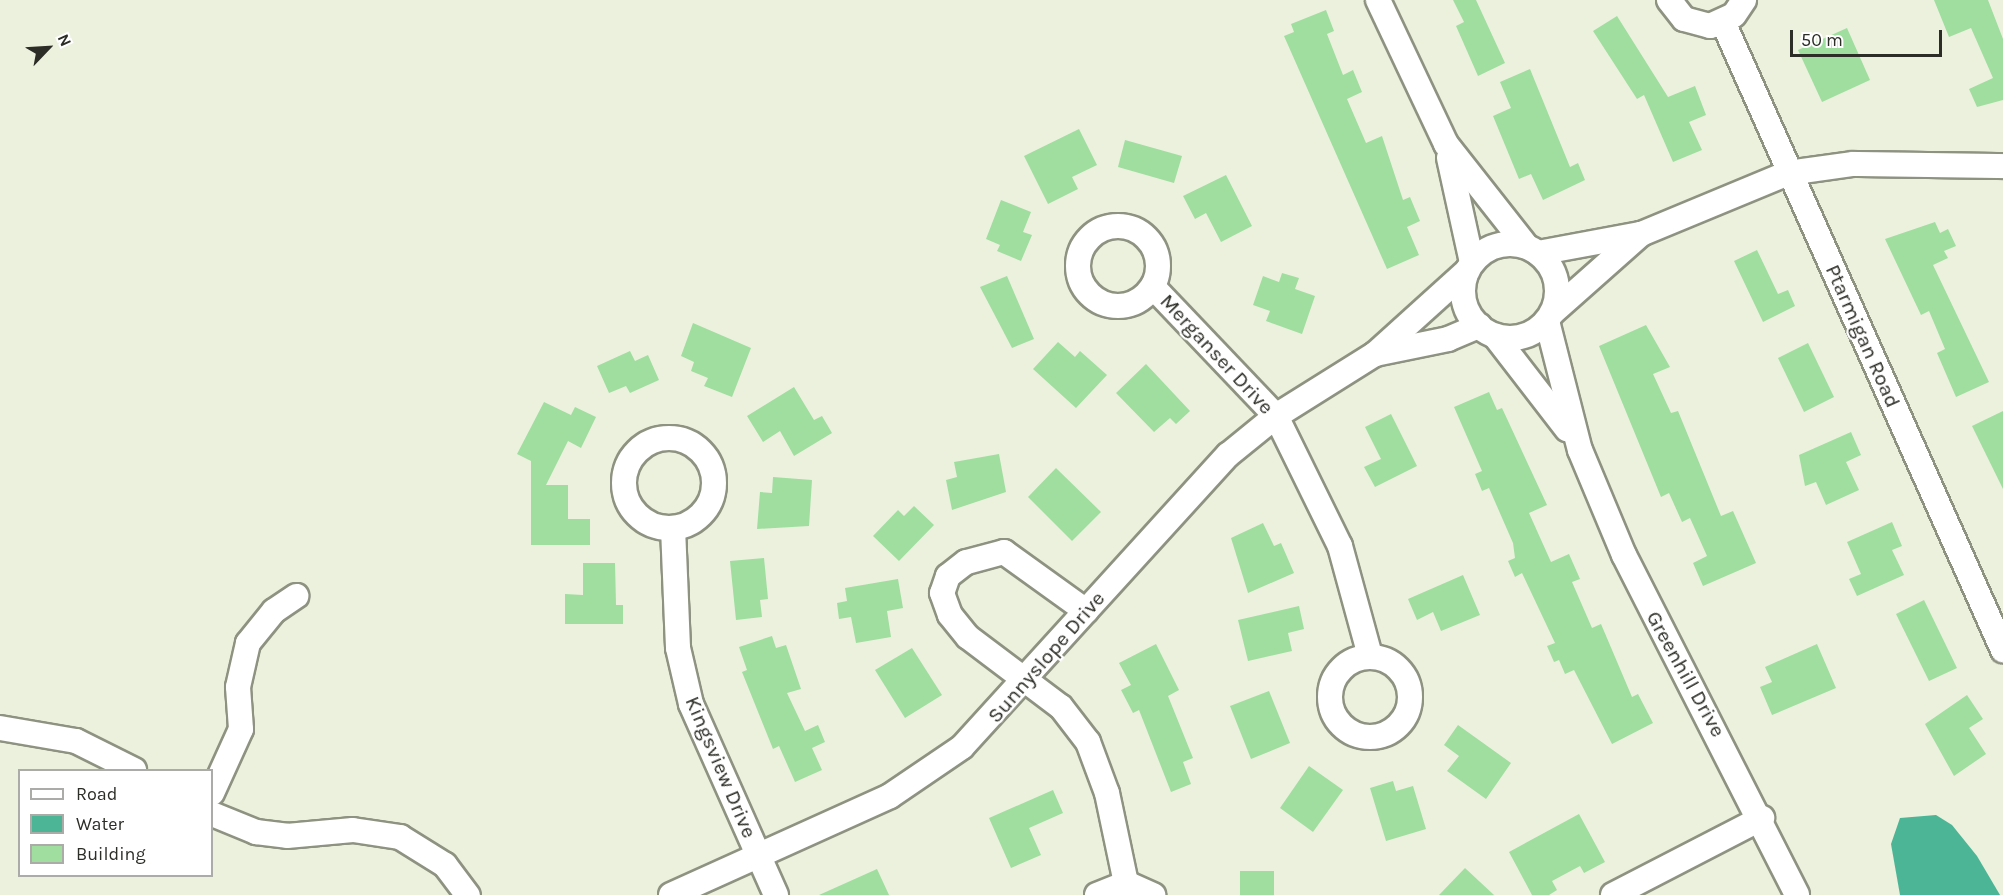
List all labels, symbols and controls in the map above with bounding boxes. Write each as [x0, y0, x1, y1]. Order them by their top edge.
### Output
north arrow [18, 18, 78, 78]
scale bar [1793, 18, 1944, 56]
text: 50 m [1801, 29, 1843, 51]
text: N [54, 31, 76, 49]
street label: Ptarmigan Road [1820, 261, 1906, 411]
street label: Merganser Drive [1155, 289, 1279, 419]
street label: Sunnyslope Drive [982, 586, 1110, 728]
street label: Greenhill Drive [1641, 607, 1731, 741]
street label: Kingsview Drive [680, 692, 762, 842]
legend [18, 769, 213, 877]
text: Road [76, 783, 117, 805]
text: Water [76, 813, 124, 835]
text: Building [76, 843, 146, 865]

